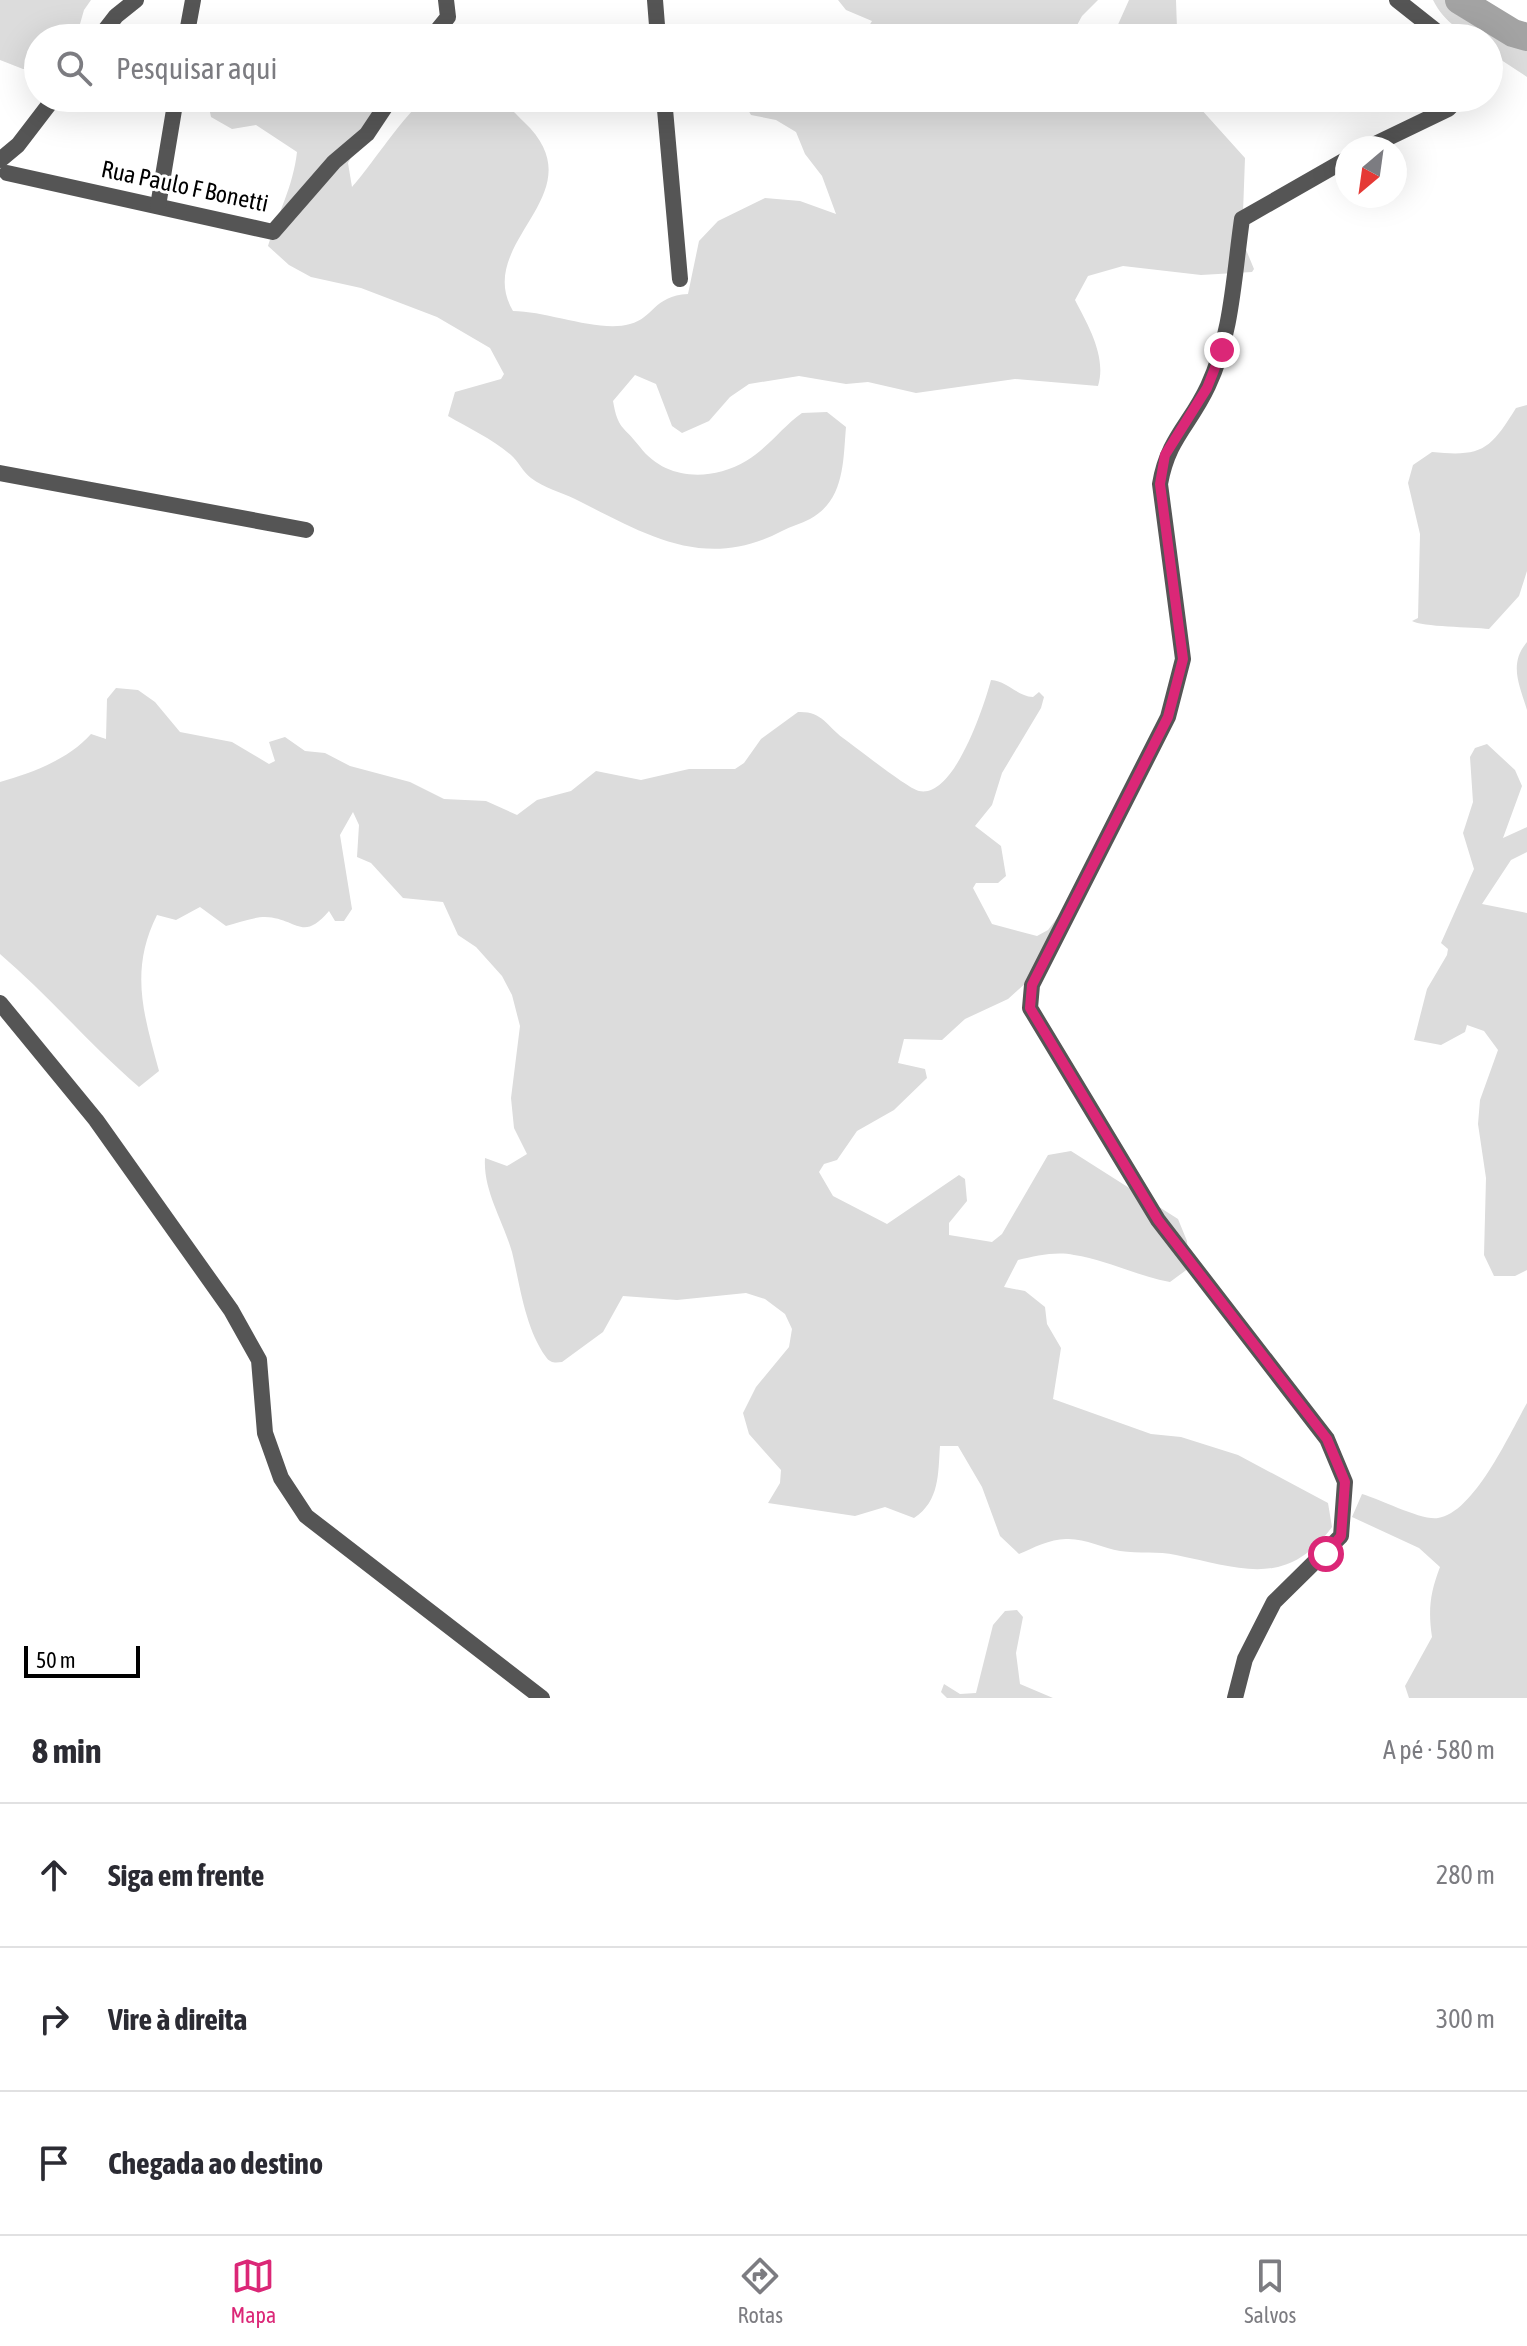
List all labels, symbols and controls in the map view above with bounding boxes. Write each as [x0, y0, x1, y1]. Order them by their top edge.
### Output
search box [24, 24, 1503, 112]
icon: search [52, 46, 96, 90]
text: Pesquisar aqui [116, 51, 277, 85]
north arrow [1335, 136, 1407, 208]
street label: Rua Paulo F Bonetti [99, 155, 271, 217]
route end [1204, 332, 1240, 368]
route start [1308, 1536, 1344, 1572]
scale bar [24, 1642, 140, 1678]
text: 50 m [36, 1647, 76, 1673]
text: 8 min [32, 1731, 101, 1770]
text: A pé · 580 m [1383, 1735, 1495, 1765]
icon: ahead [32, 1853, 76, 1897]
text: Siga em frente [108, 1858, 264, 1892]
text: 280 m [1436, 1860, 1495, 1890]
icon: right [32, 1997, 76, 2041]
text: Vire à direita [108, 2002, 247, 2036]
text: 300 m [1436, 2004, 1495, 2034]
icon: arrive [32, 2141, 76, 2185]
text: Chegada ao destino [108, 2146, 323, 2180]
tab: Mapa [231, 2254, 276, 2328]
tab: Rotas [737, 2254, 783, 2328]
tab: Salvos [1244, 2254, 1296, 2328]

